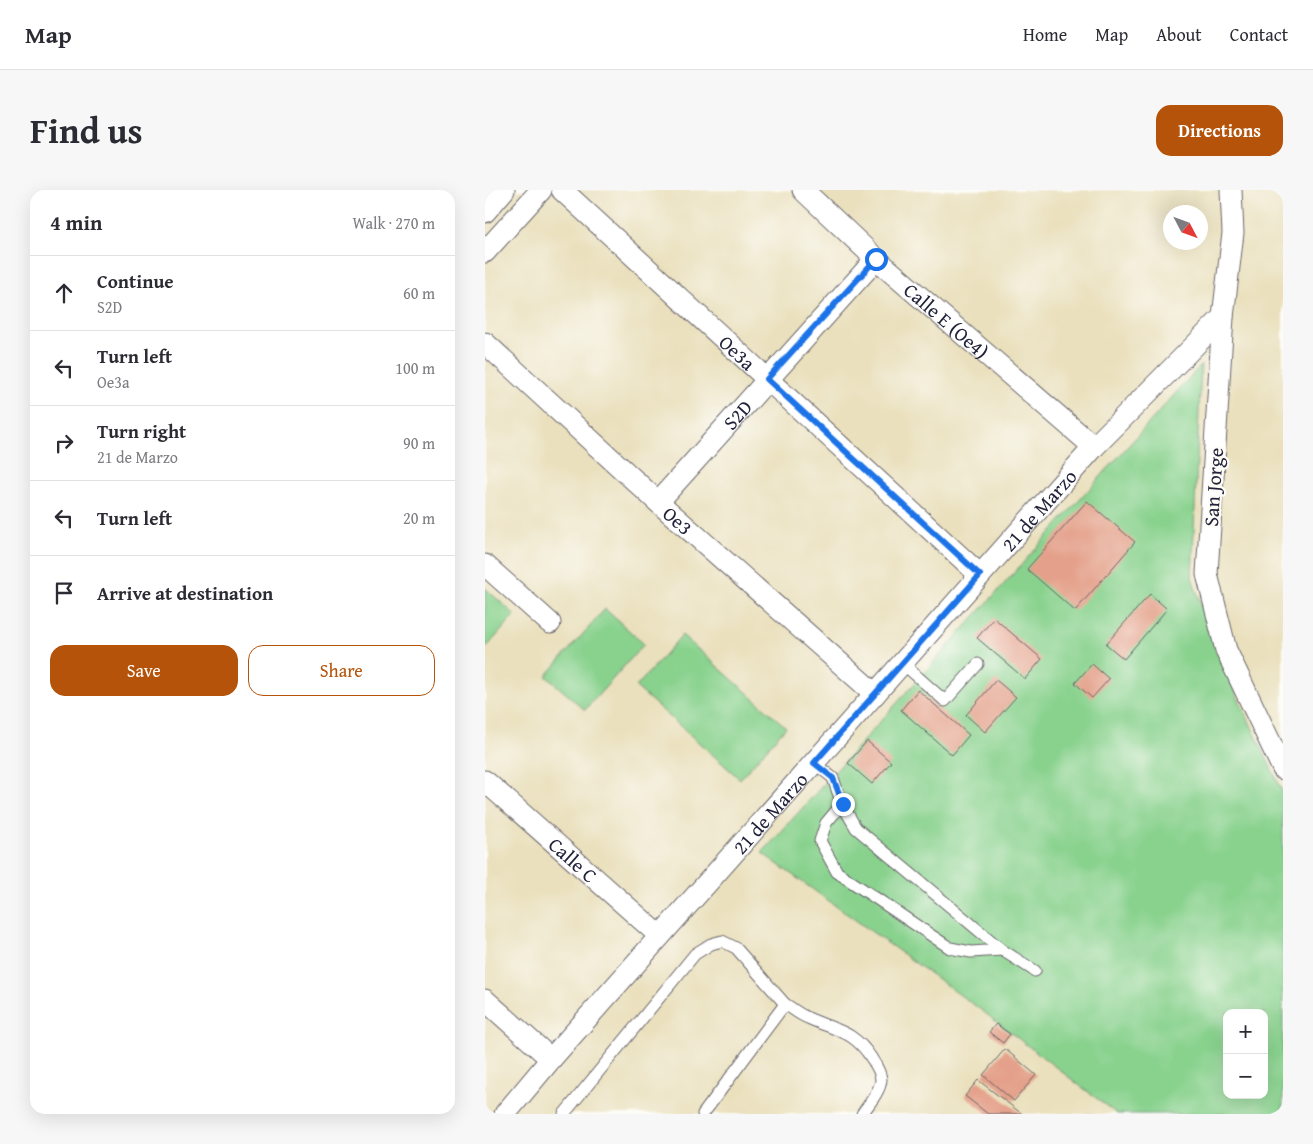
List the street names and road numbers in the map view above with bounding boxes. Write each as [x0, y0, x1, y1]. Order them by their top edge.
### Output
street label: Calle E (Oe4) [898, 275, 996, 365]
street label: Oe3a [713, 327, 763, 377]
street label: S2D [715, 393, 758, 436]
street label: San Jorge [1196, 447, 1230, 527]
street label: 21 de Marzo [994, 462, 1083, 557]
street label: Oe3 [657, 499, 700, 541]
street label: 21 de Marzo [725, 765, 814, 860]
street label: Calle C [543, 830, 604, 889]

